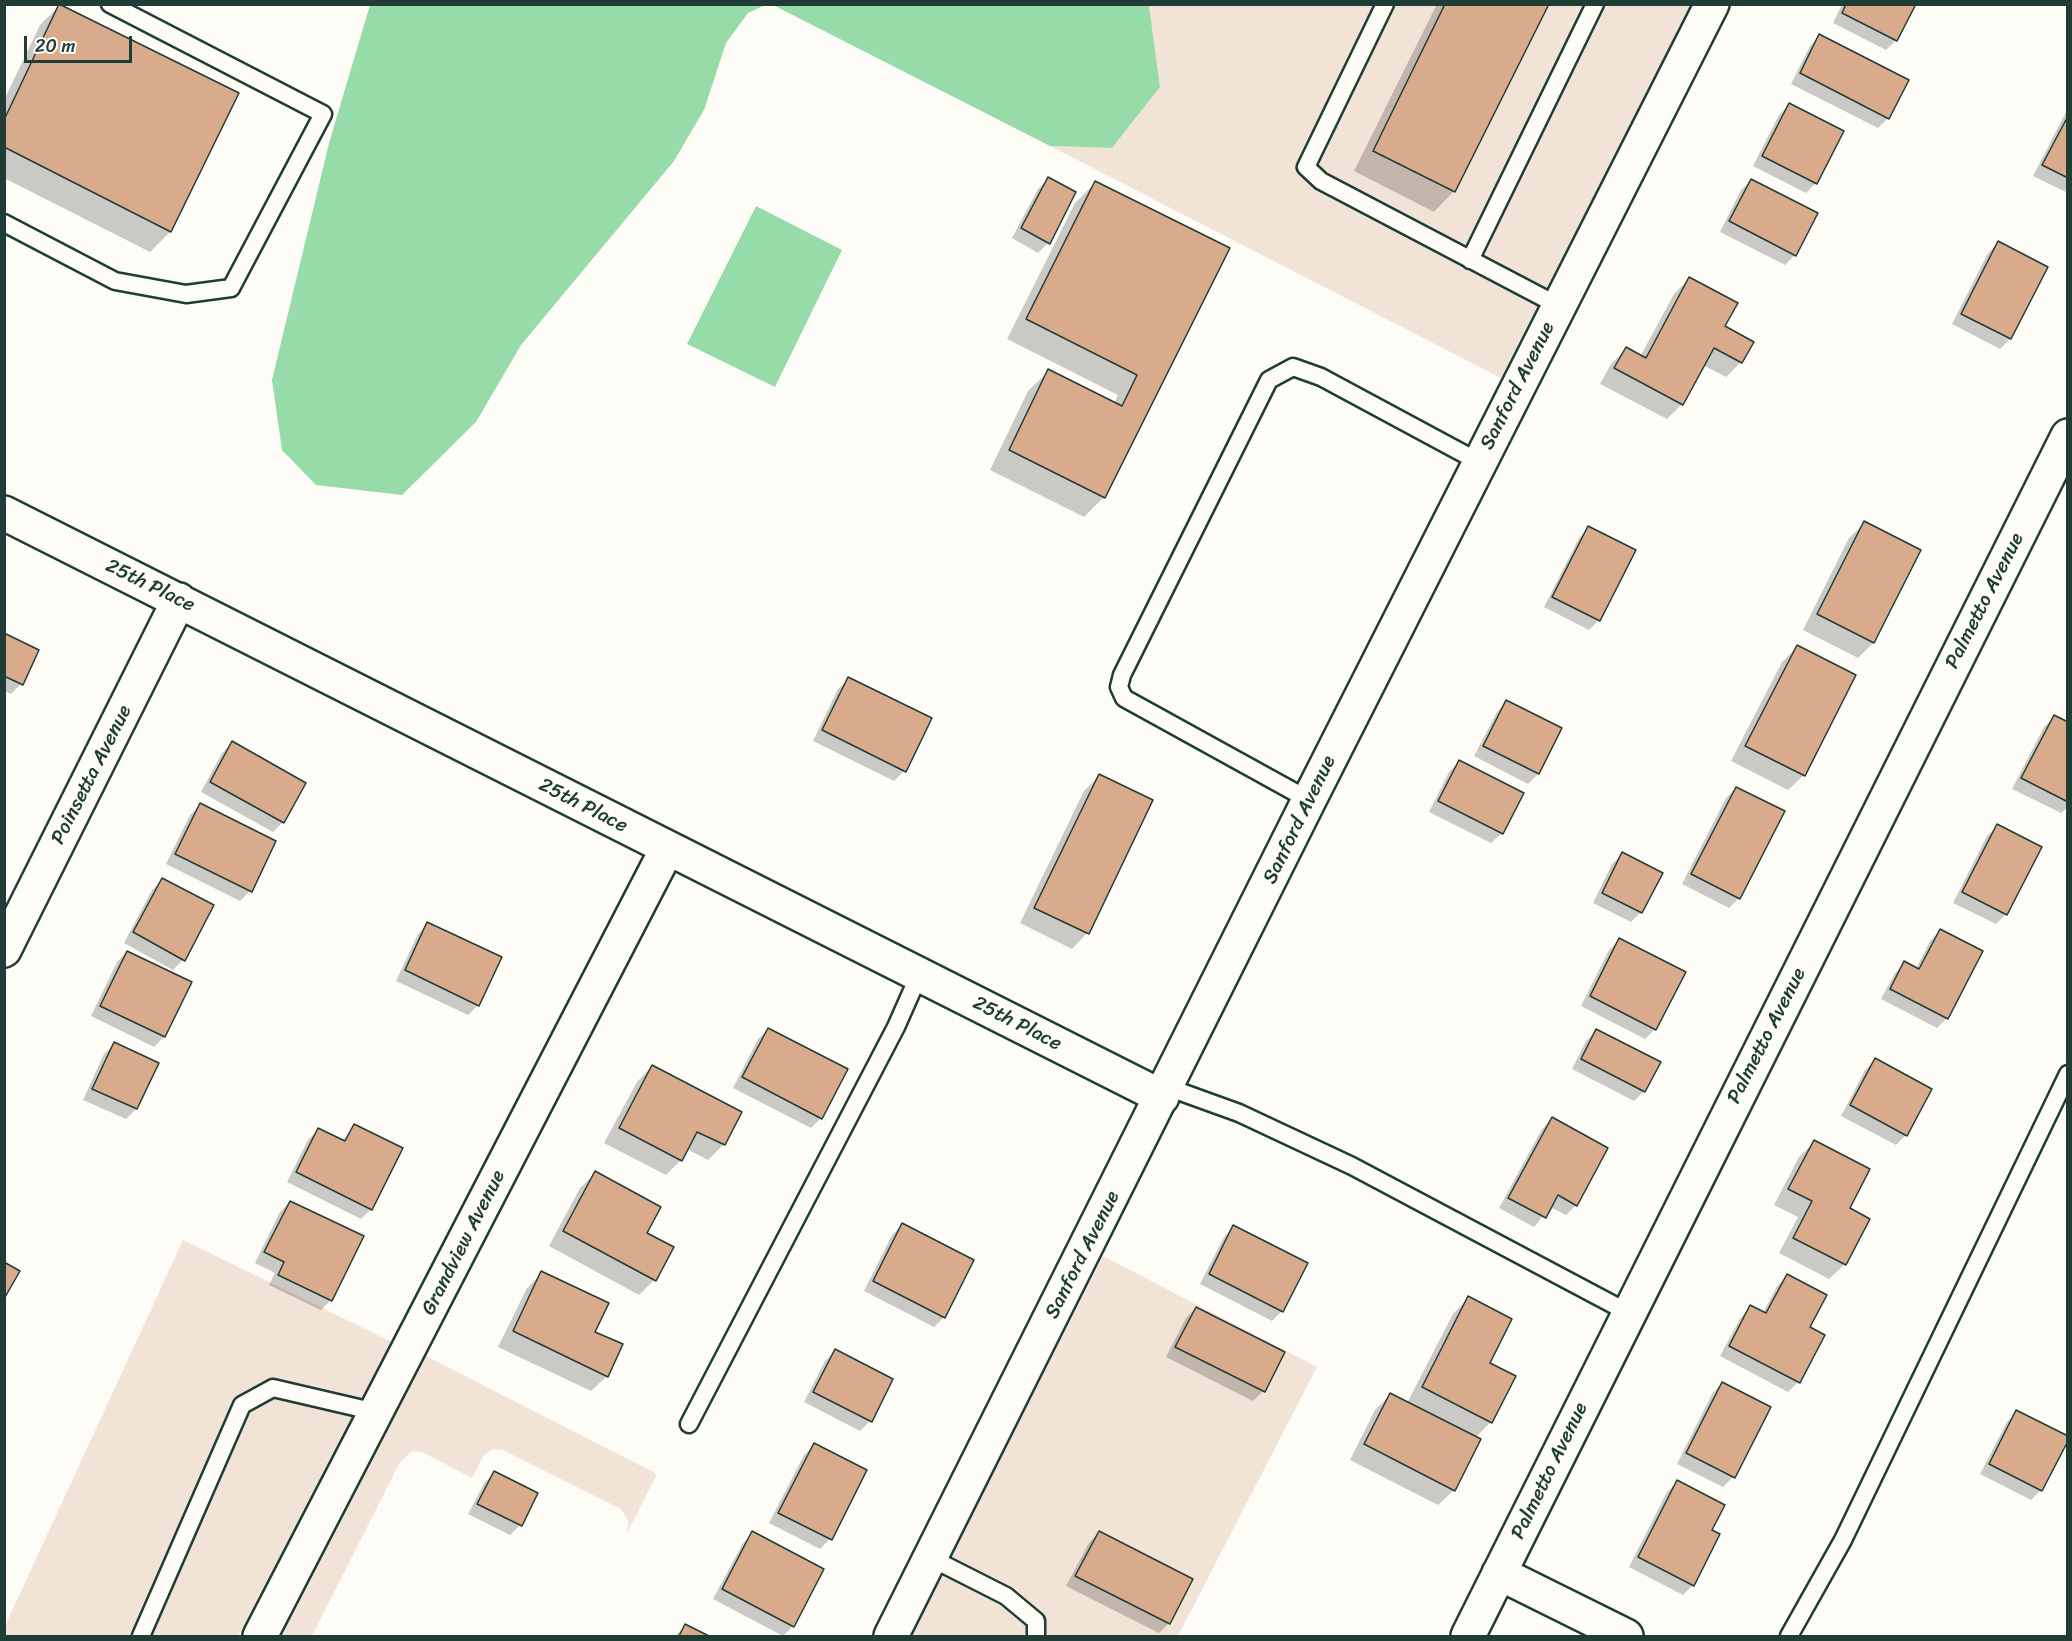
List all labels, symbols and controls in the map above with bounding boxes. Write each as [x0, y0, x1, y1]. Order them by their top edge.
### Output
scale bar [27, 24, 135, 62]
text: 20 m [35, 30, 75, 62]
street label: Sanford Avenue [1476, 318, 1560, 454]
street label: Palmetto Avenue [1940, 529, 2030, 673]
street label: 25th Place [101, 554, 199, 618]
street label: Poinsetta Avenue [47, 701, 137, 849]
street label: Sanford Avenue [1259, 752, 1341, 888]
street label: 25th Place [535, 773, 631, 839]
street label: Palmetto Avenue [1722, 964, 1812, 1108]
street label: 25th Place [969, 991, 1065, 1057]
street label: Grandview Avenue [417, 1167, 511, 1319]
street label: Sanford Avenue [1041, 1187, 1125, 1323]
street label: Palmetto Avenue [1507, 1399, 1593, 1543]

